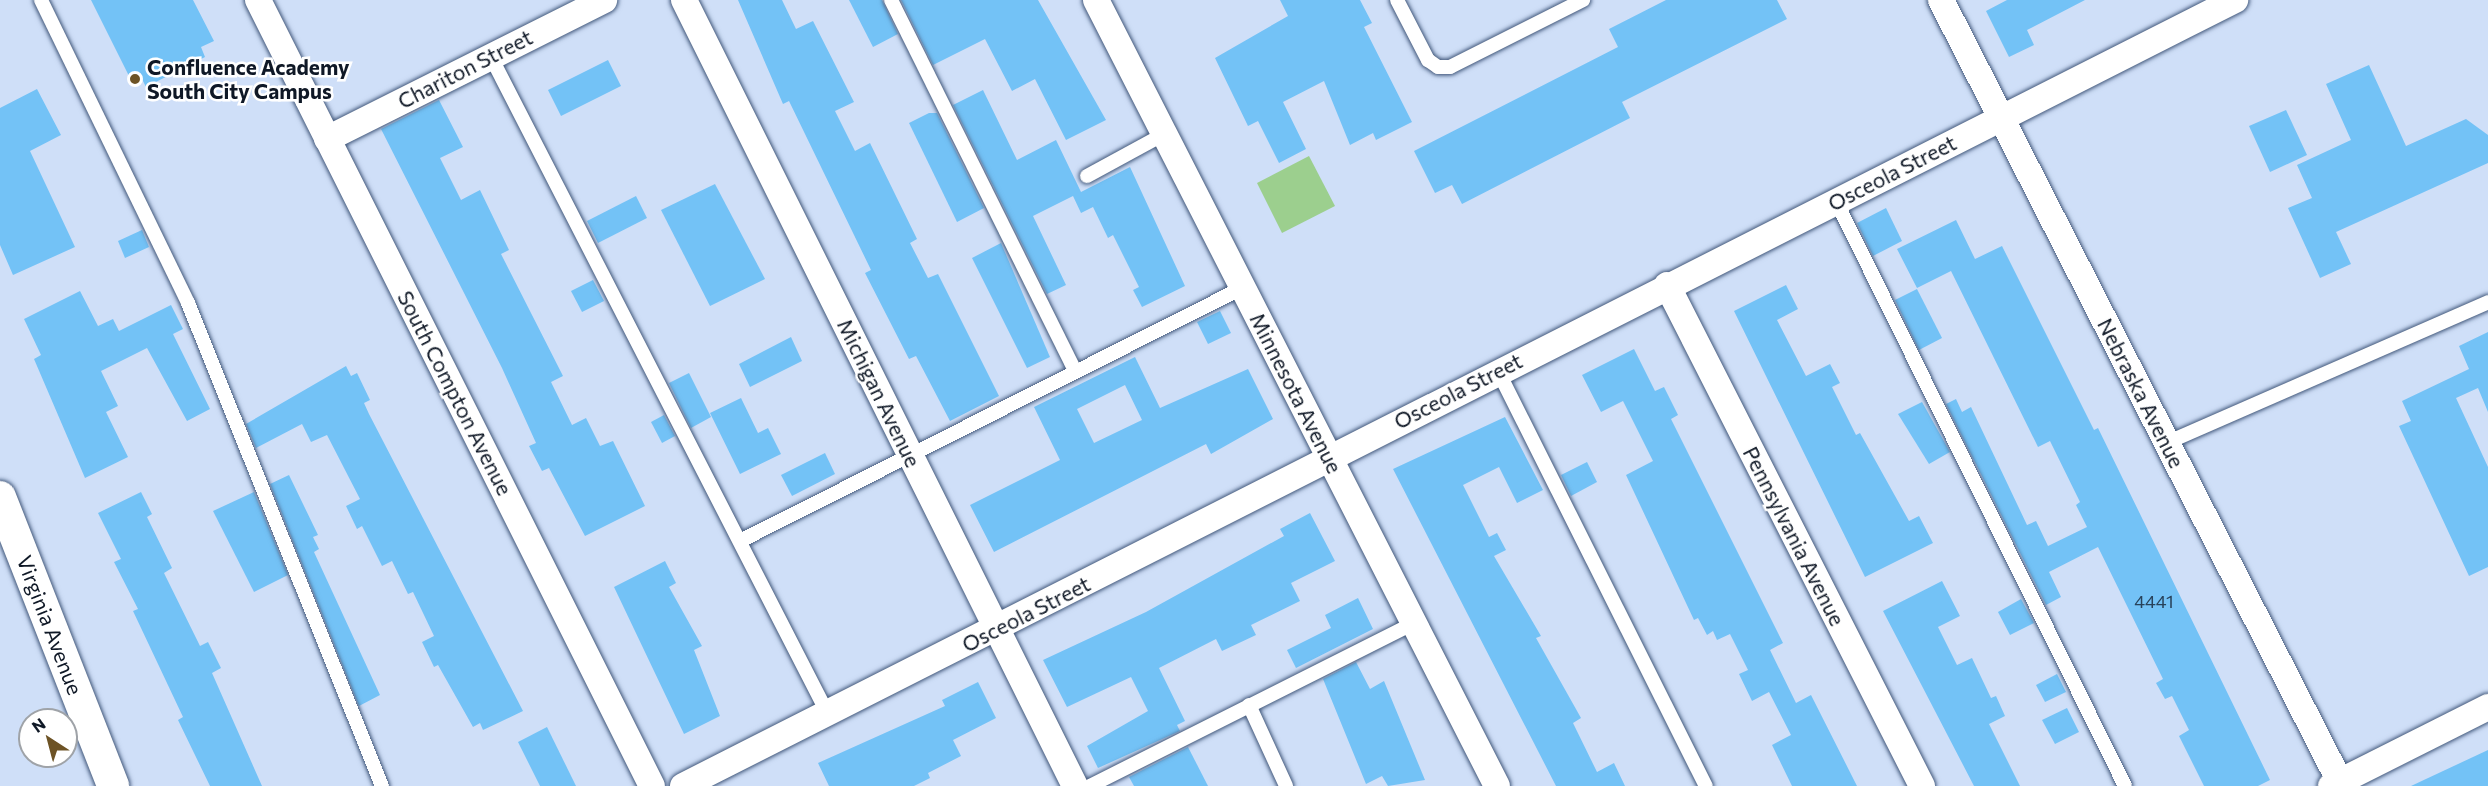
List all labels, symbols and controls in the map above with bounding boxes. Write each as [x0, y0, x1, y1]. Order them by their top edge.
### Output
street label: Chariton Street [394, 24, 536, 114]
place label: Confluence Academy South City Campus [147, 54, 349, 104]
marker: Confluence Academy South City Campus [128, 72, 142, 86]
street label: Osceola Street [1824, 130, 1960, 216]
street label: South Compton Avenue [393, 287, 517, 499]
street label: Minnesota Avenue [1245, 309, 1347, 477]
street label: Nebraska Avenue [2092, 314, 2190, 472]
street label: Michigan Avenue [832, 315, 926, 471]
street label: Osceola Street [1390, 348, 1526, 434]
street label: Pennsylvania Avenue [1738, 442, 1850, 630]
street label: Virginia Avenue [12, 552, 88, 698]
street label: Osceola Street [958, 571, 1094, 657]
house number: 4441 [2134, 590, 2174, 612]
north arrow [18, 708, 78, 768]
text: N [28, 713, 49, 736]

